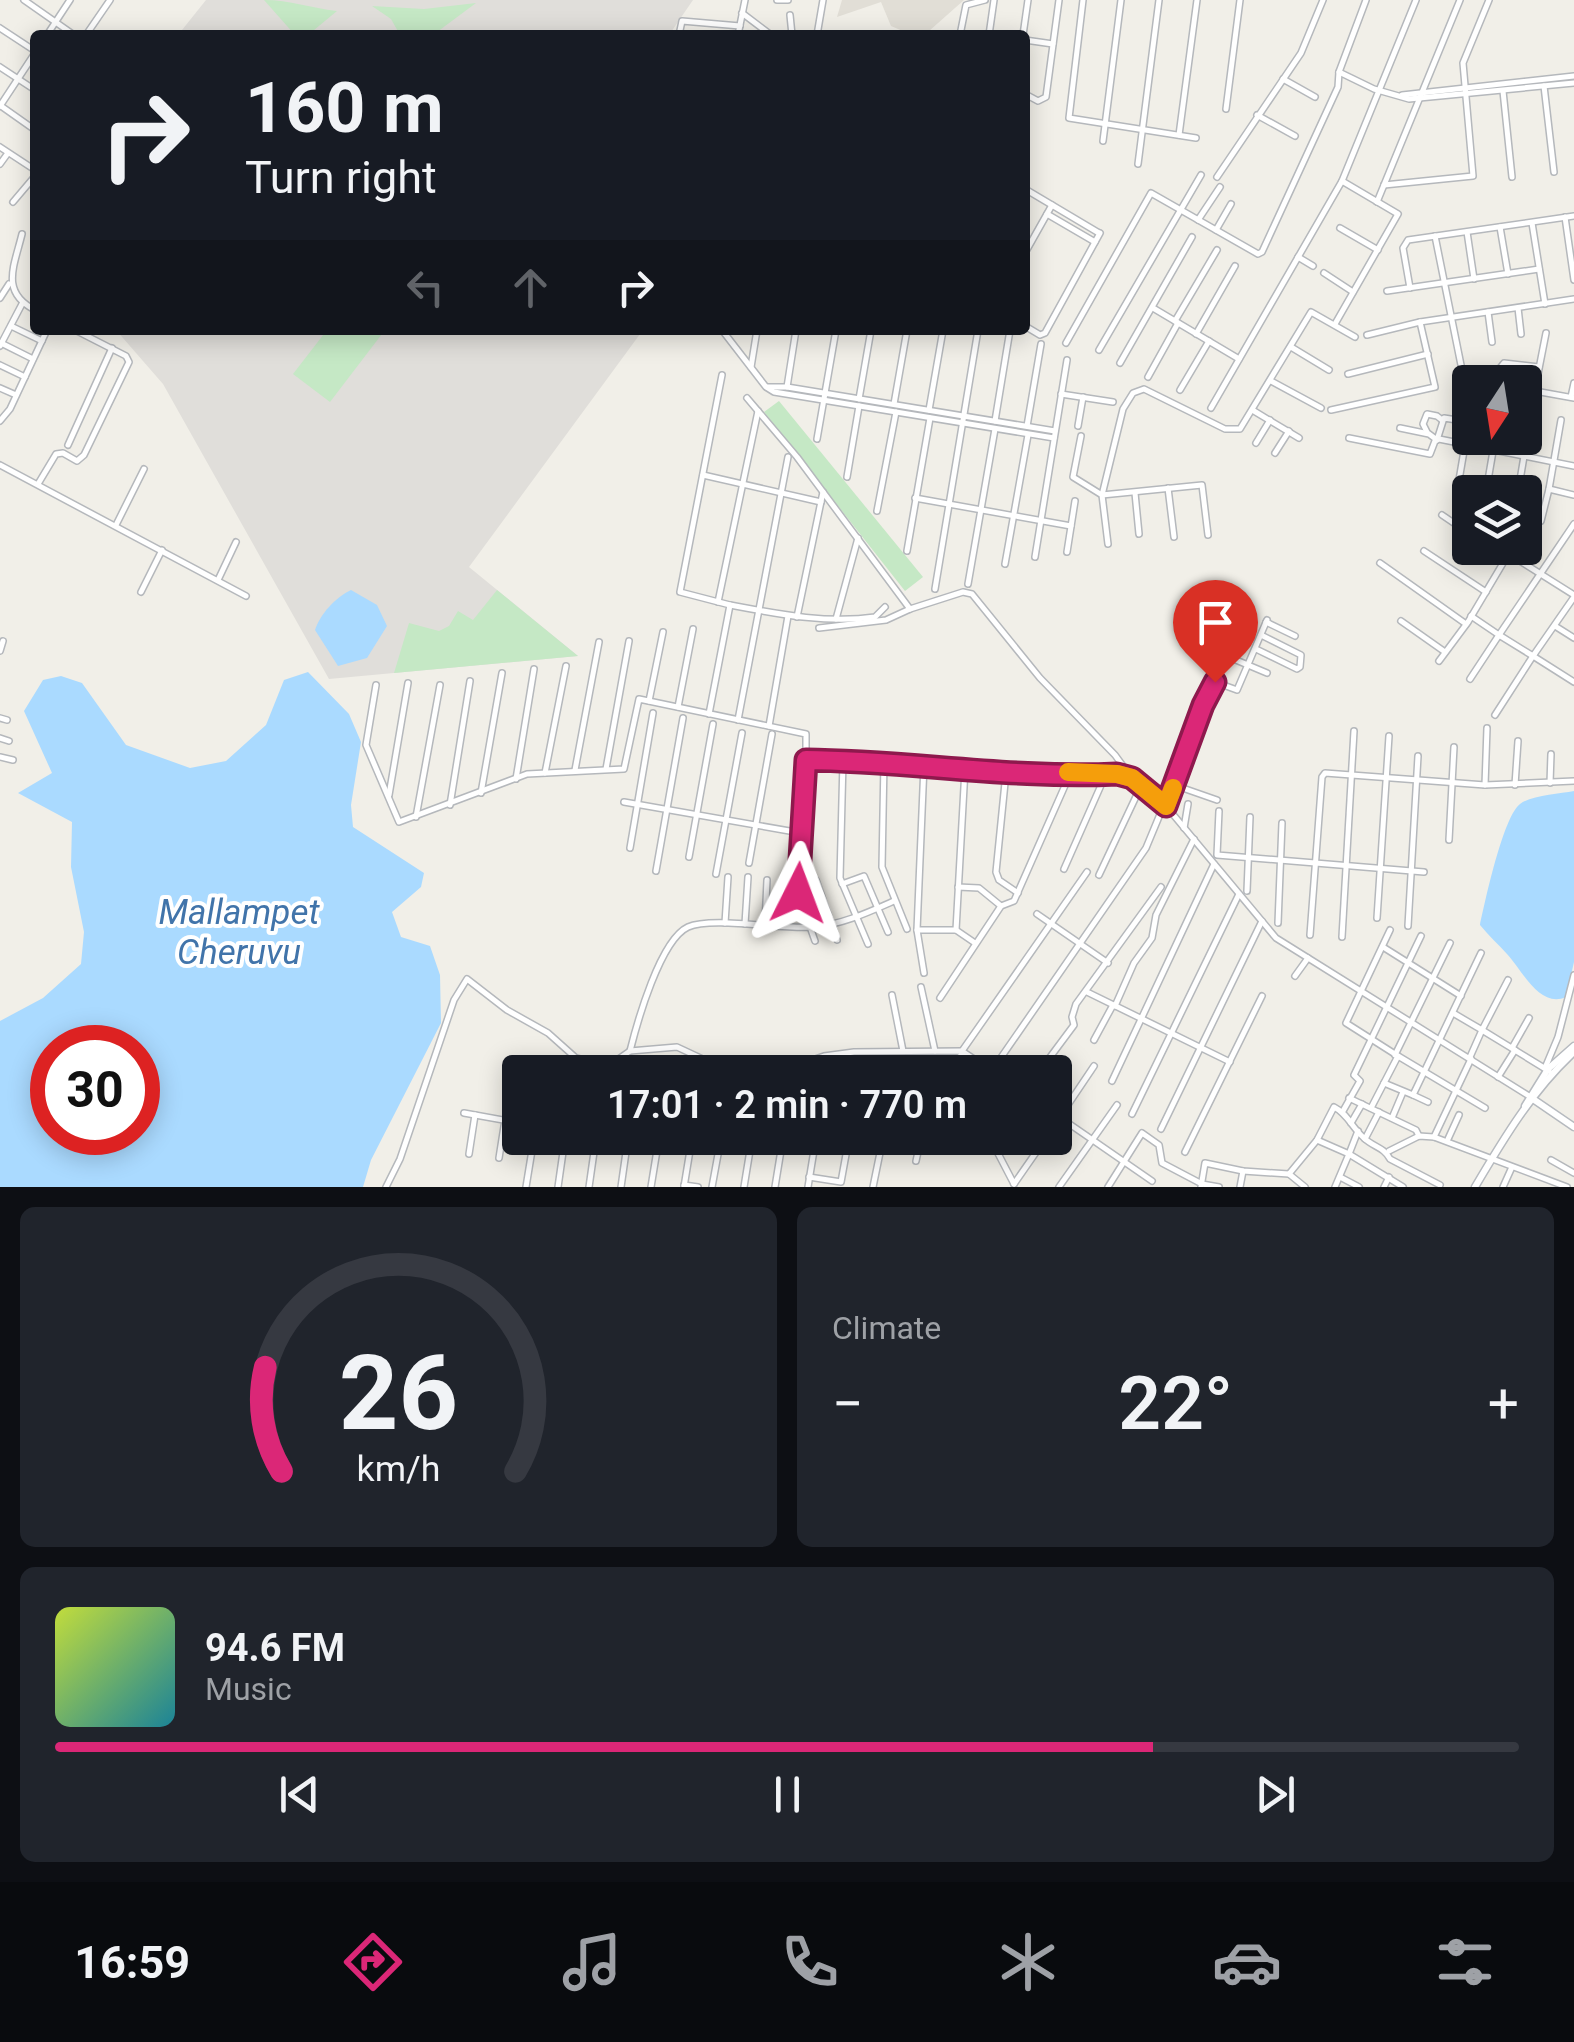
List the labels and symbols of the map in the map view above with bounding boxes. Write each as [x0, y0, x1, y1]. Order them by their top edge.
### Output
north arrow [1452, 365, 1542, 455]
pin [1173, 580, 1258, 683]
position arrow [746, 841, 850, 945]
water label: Mallampet Cheruvu [158, 892, 320, 973]
speed limit sign: 30 [30, 1025, 160, 1155]

